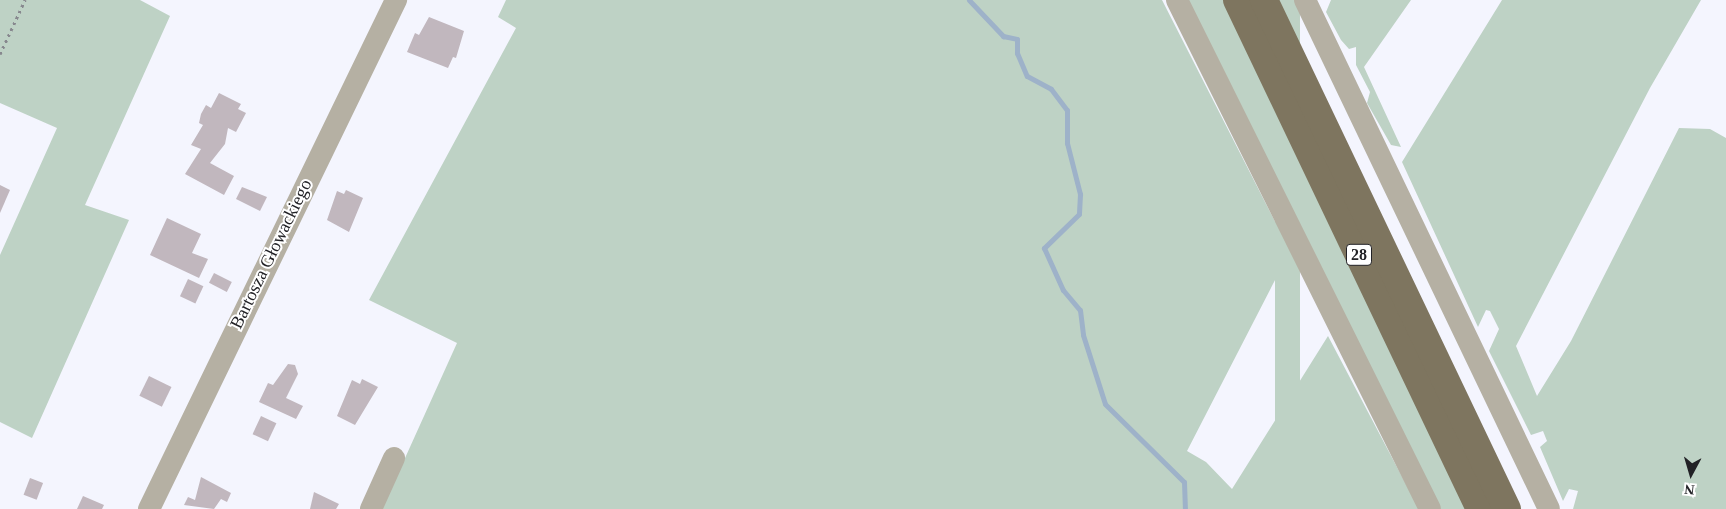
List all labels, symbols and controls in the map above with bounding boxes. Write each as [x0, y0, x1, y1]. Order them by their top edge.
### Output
street label: Bartosza Głowackiego [225, 176, 317, 332]
road number: 28 [1345, 242, 1373, 268]
north arrow [1666, 449, 1716, 499]
text: N [1684, 481, 1695, 497]

